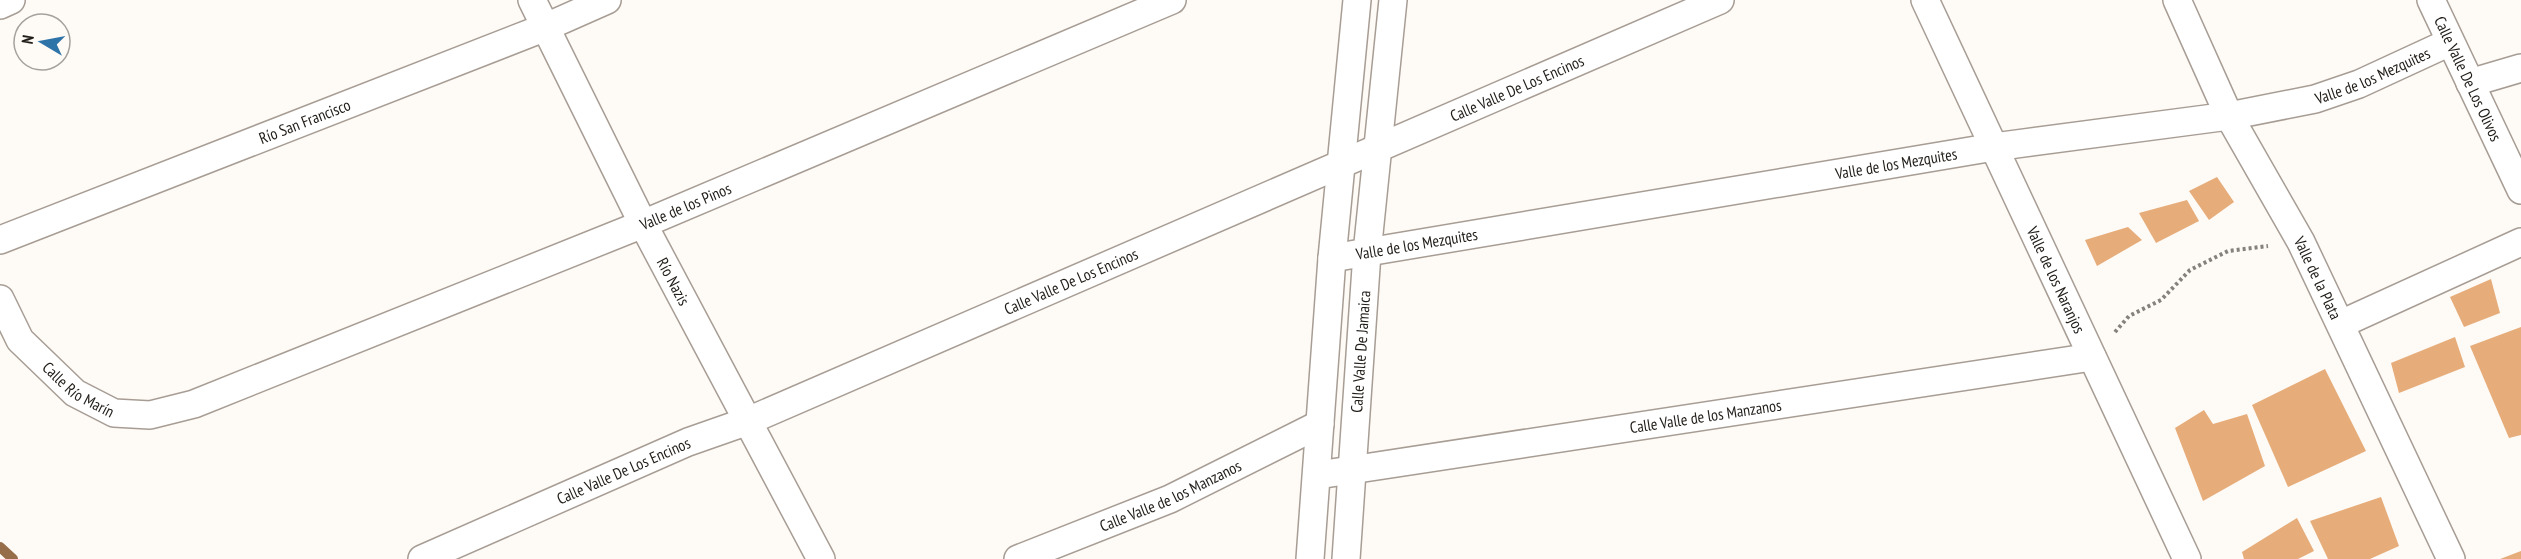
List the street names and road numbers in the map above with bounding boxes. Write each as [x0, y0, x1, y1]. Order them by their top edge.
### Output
street label: Calle Valle De Los Olivos [2430, 13, 2506, 144]
street label: Valle de los Mezquites [2311, 43, 2433, 109]
street label: Calle Valle De Los Encinos [1447, 50, 1587, 126]
street label: Río San Francisco [256, 94, 353, 148]
street label: Valle de los Mezquites [1833, 143, 1958, 184]
street label: Valle de los Pinos [636, 178, 734, 235]
street label: Valle de los Naranjos [2022, 222, 2090, 336]
street label: Valle de los Mezquites [1354, 224, 1479, 264]
street label: Valle de la Plata [2289, 232, 2346, 323]
street label: Calle Valle De Los Encinos [1001, 243, 1141, 319]
street label: Río Nazis [653, 254, 694, 309]
street label: Calle Valle De Jamaica [1346, 290, 1374, 413]
street label: Calle Río Marín [39, 357, 118, 422]
street label: Calle Valle de los Manzanos [1628, 395, 1783, 437]
street label: Calle Valle De Los Encinos [554, 432, 693, 509]
street label: Calle Valle de los Manzanos [1097, 455, 1244, 536]

